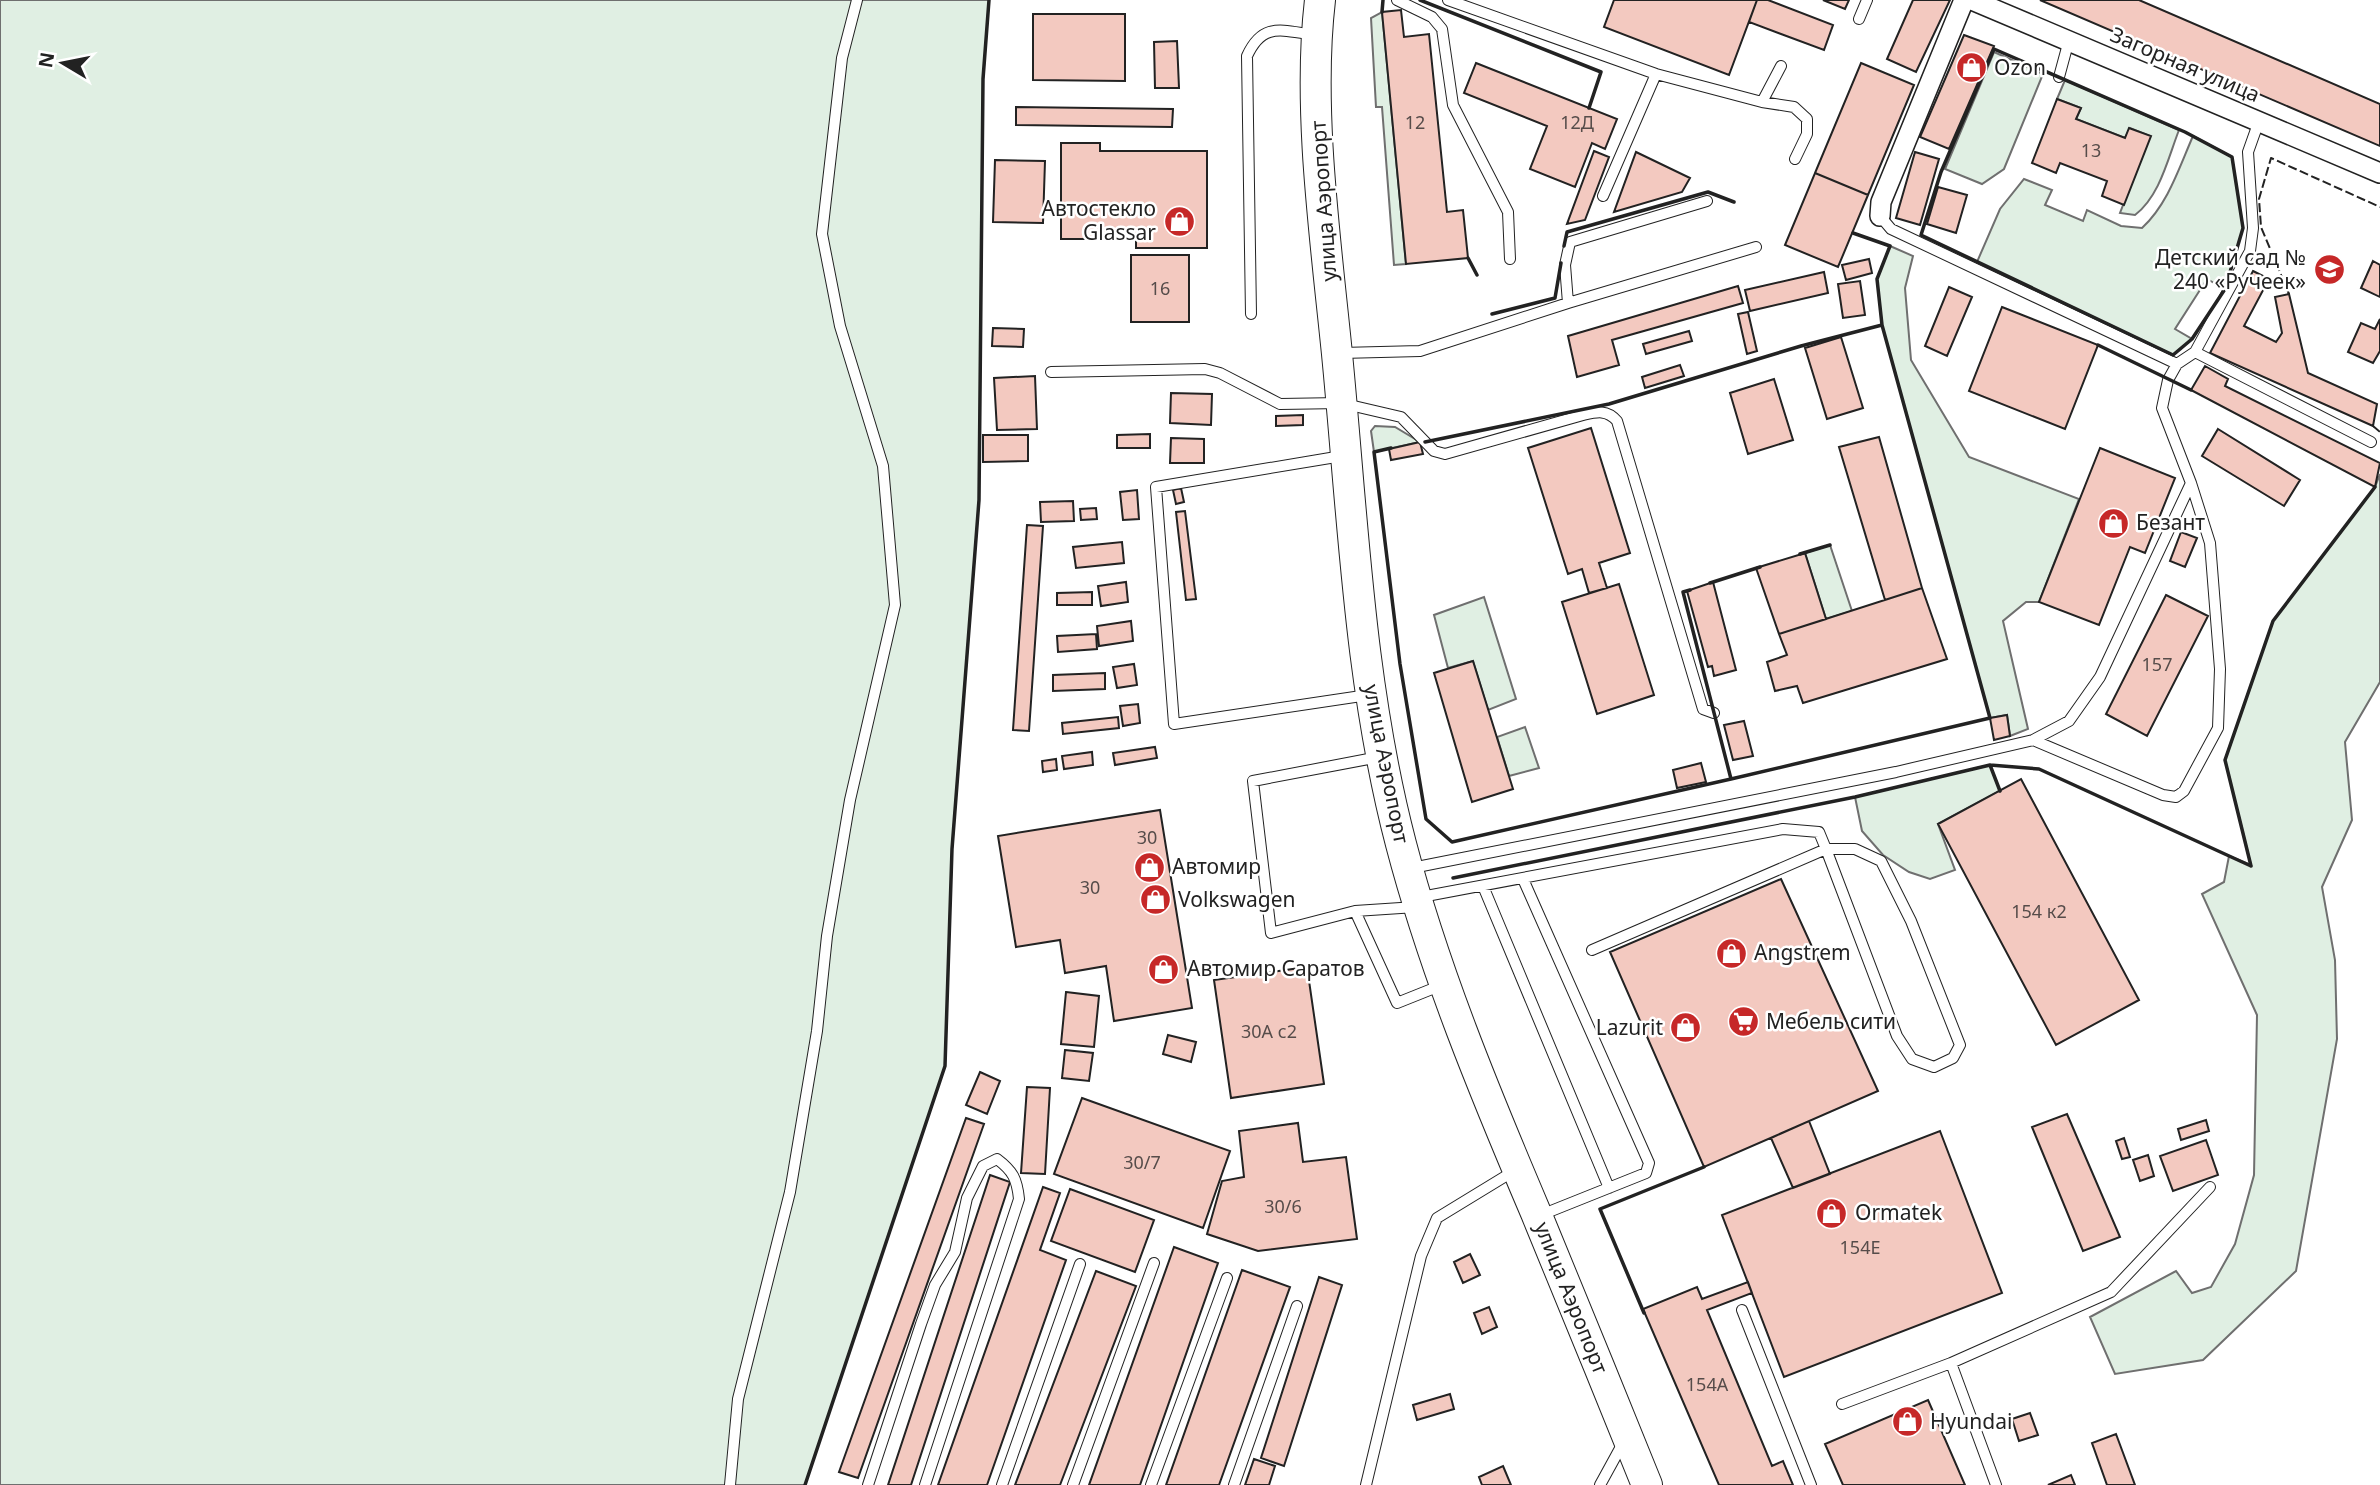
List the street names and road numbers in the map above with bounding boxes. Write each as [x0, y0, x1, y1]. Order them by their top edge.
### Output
street label: Загорная улица [2106, 20, 2264, 108]
street label: улица Аэропорт [1303, 119, 1343, 283]
street label: улица Аэропорт [1358, 682, 1416, 846]
street label: улица Аэропорт [1529, 1217, 1615, 1378]

